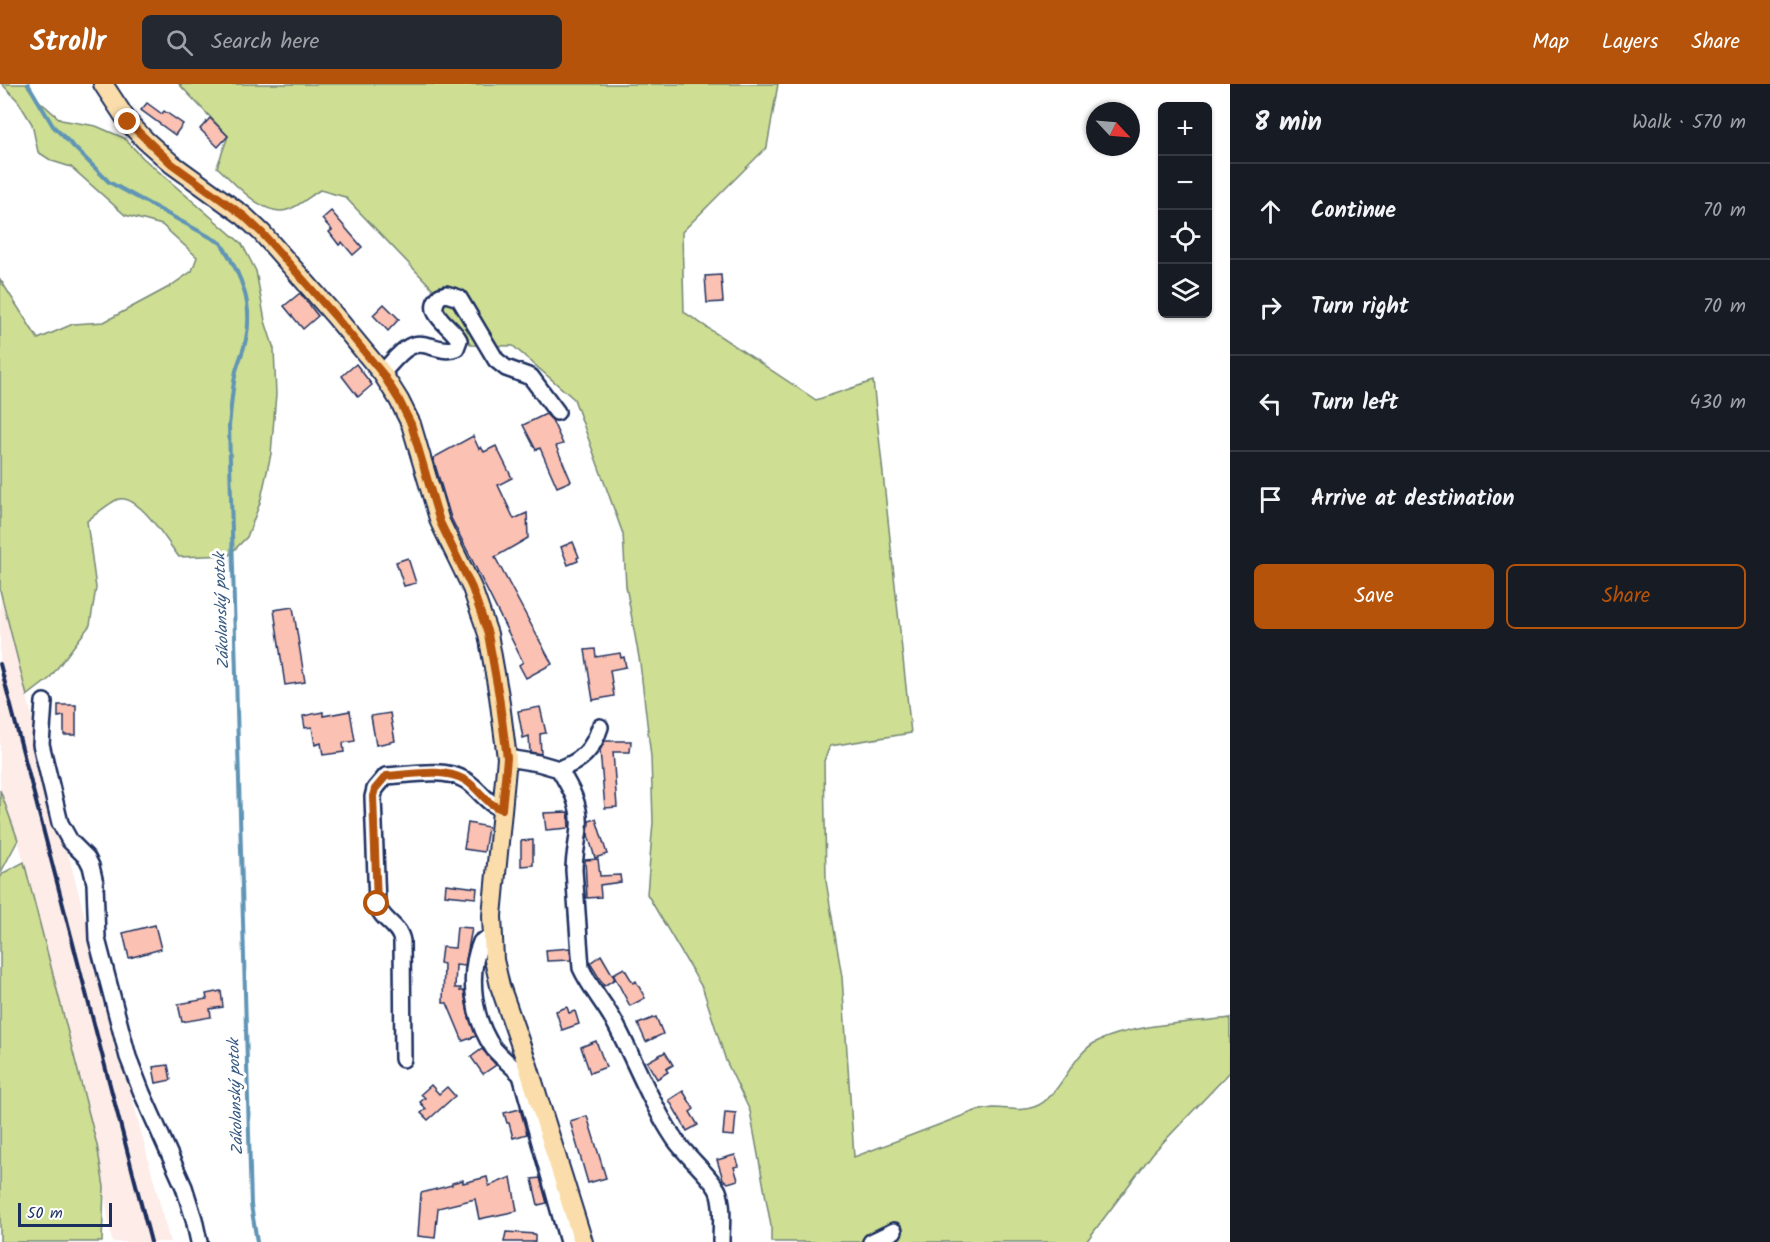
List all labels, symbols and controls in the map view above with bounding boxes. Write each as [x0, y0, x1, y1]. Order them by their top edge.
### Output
search box [142, 15, 562, 69]
text: Strollr [30, 20, 106, 65]
text: Search here [211, 25, 320, 60]
icon: search [163, 26, 196, 59]
text: Map [1532, 26, 1569, 59]
text: Layers [1602, 26, 1658, 59]
text: Share [1691, 26, 1740, 59]
north arrow [1086, 102, 1140, 156]
map controls [1158, 102, 1212, 318]
button: + [1158, 102, 1212, 156]
text: 8 min [1254, 102, 1322, 144]
text: Walk · 570 m [1632, 107, 1746, 139]
route end [114, 108, 140, 134]
button: − [1158, 156, 1212, 210]
text: Continue [1311, 194, 1396, 229]
icon: ahead [1254, 195, 1287, 228]
text: 70 m [1703, 195, 1746, 227]
button: locate [1158, 210, 1212, 264]
button: layers [1158, 264, 1212, 318]
text: Turn right [1311, 290, 1409, 325]
icon: right [1254, 291, 1287, 324]
text: 70 m [1703, 291, 1746, 323]
text: Turn left [1311, 386, 1398, 421]
icon: left [1254, 387, 1287, 420]
text: 430 m [1690, 387, 1746, 419]
text: Arrive at destination [1311, 482, 1514, 517]
icon: arrive [1254, 483, 1287, 516]
water label: Zákolanský potok [207, 550, 237, 670]
button: Save [1254, 564, 1494, 629]
button: Share [1506, 564, 1746, 629]
route start [363, 890, 389, 916]
water label: Zákolanský potok [221, 1036, 251, 1156]
scale bar [18, 1200, 112, 1228]
text: 50 m [27, 1201, 63, 1226]

